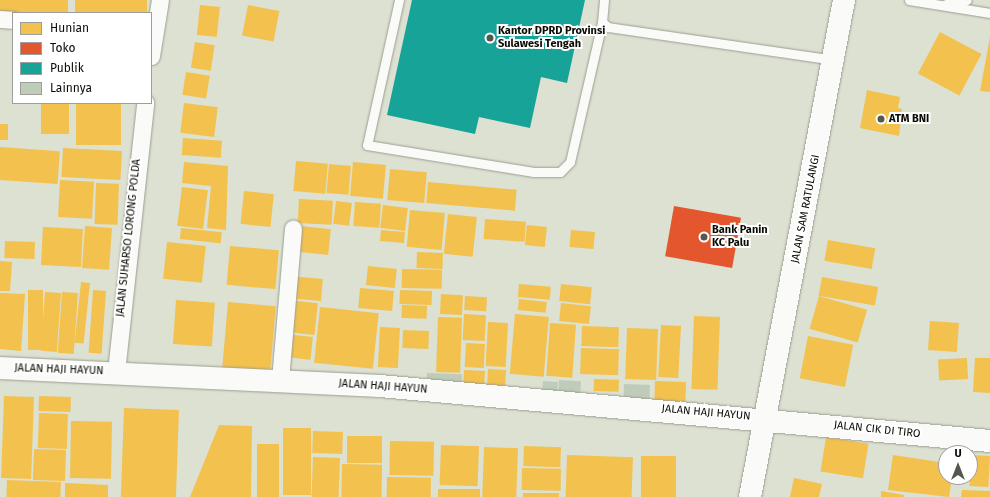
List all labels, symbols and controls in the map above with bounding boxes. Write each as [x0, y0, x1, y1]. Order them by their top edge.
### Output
legend [12, 12, 152, 104]
text: Hunian [50, 21, 89, 35]
place label: Kantor DPRD Provinsi Sulawesi Tengah [498, 25, 605, 51]
marker: Kantor DPRD Provinsi Sulawesi Tengah [485, 33, 495, 43]
text: Toko [50, 41, 76, 55]
text: Publik [50, 61, 84, 75]
text: Lainnya [50, 81, 92, 95]
place label: ATM BNI [889, 112, 929, 126]
marker: ATM BNI [876, 114, 886, 124]
street label: JALAN SAM RATULANGI [789, 154, 823, 264]
street label: JALAN SUHARSO LORONG POLDA [114, 158, 144, 318]
place label: Bank Panin KC Palu [712, 224, 768, 250]
marker: Bank Panin KC Palu [699, 232, 709, 242]
street label: JALAN HAJI HAYUN [14, 362, 104, 378]
street label: JALAN HAJI HAYUN [338, 377, 428, 397]
street label: JALAN HAJI HAYUN [661, 403, 751, 423]
street label: JALAN CIK DI TIRO [833, 419, 921, 441]
north arrow [938, 445, 978, 485]
text: U [954, 447, 962, 460]

